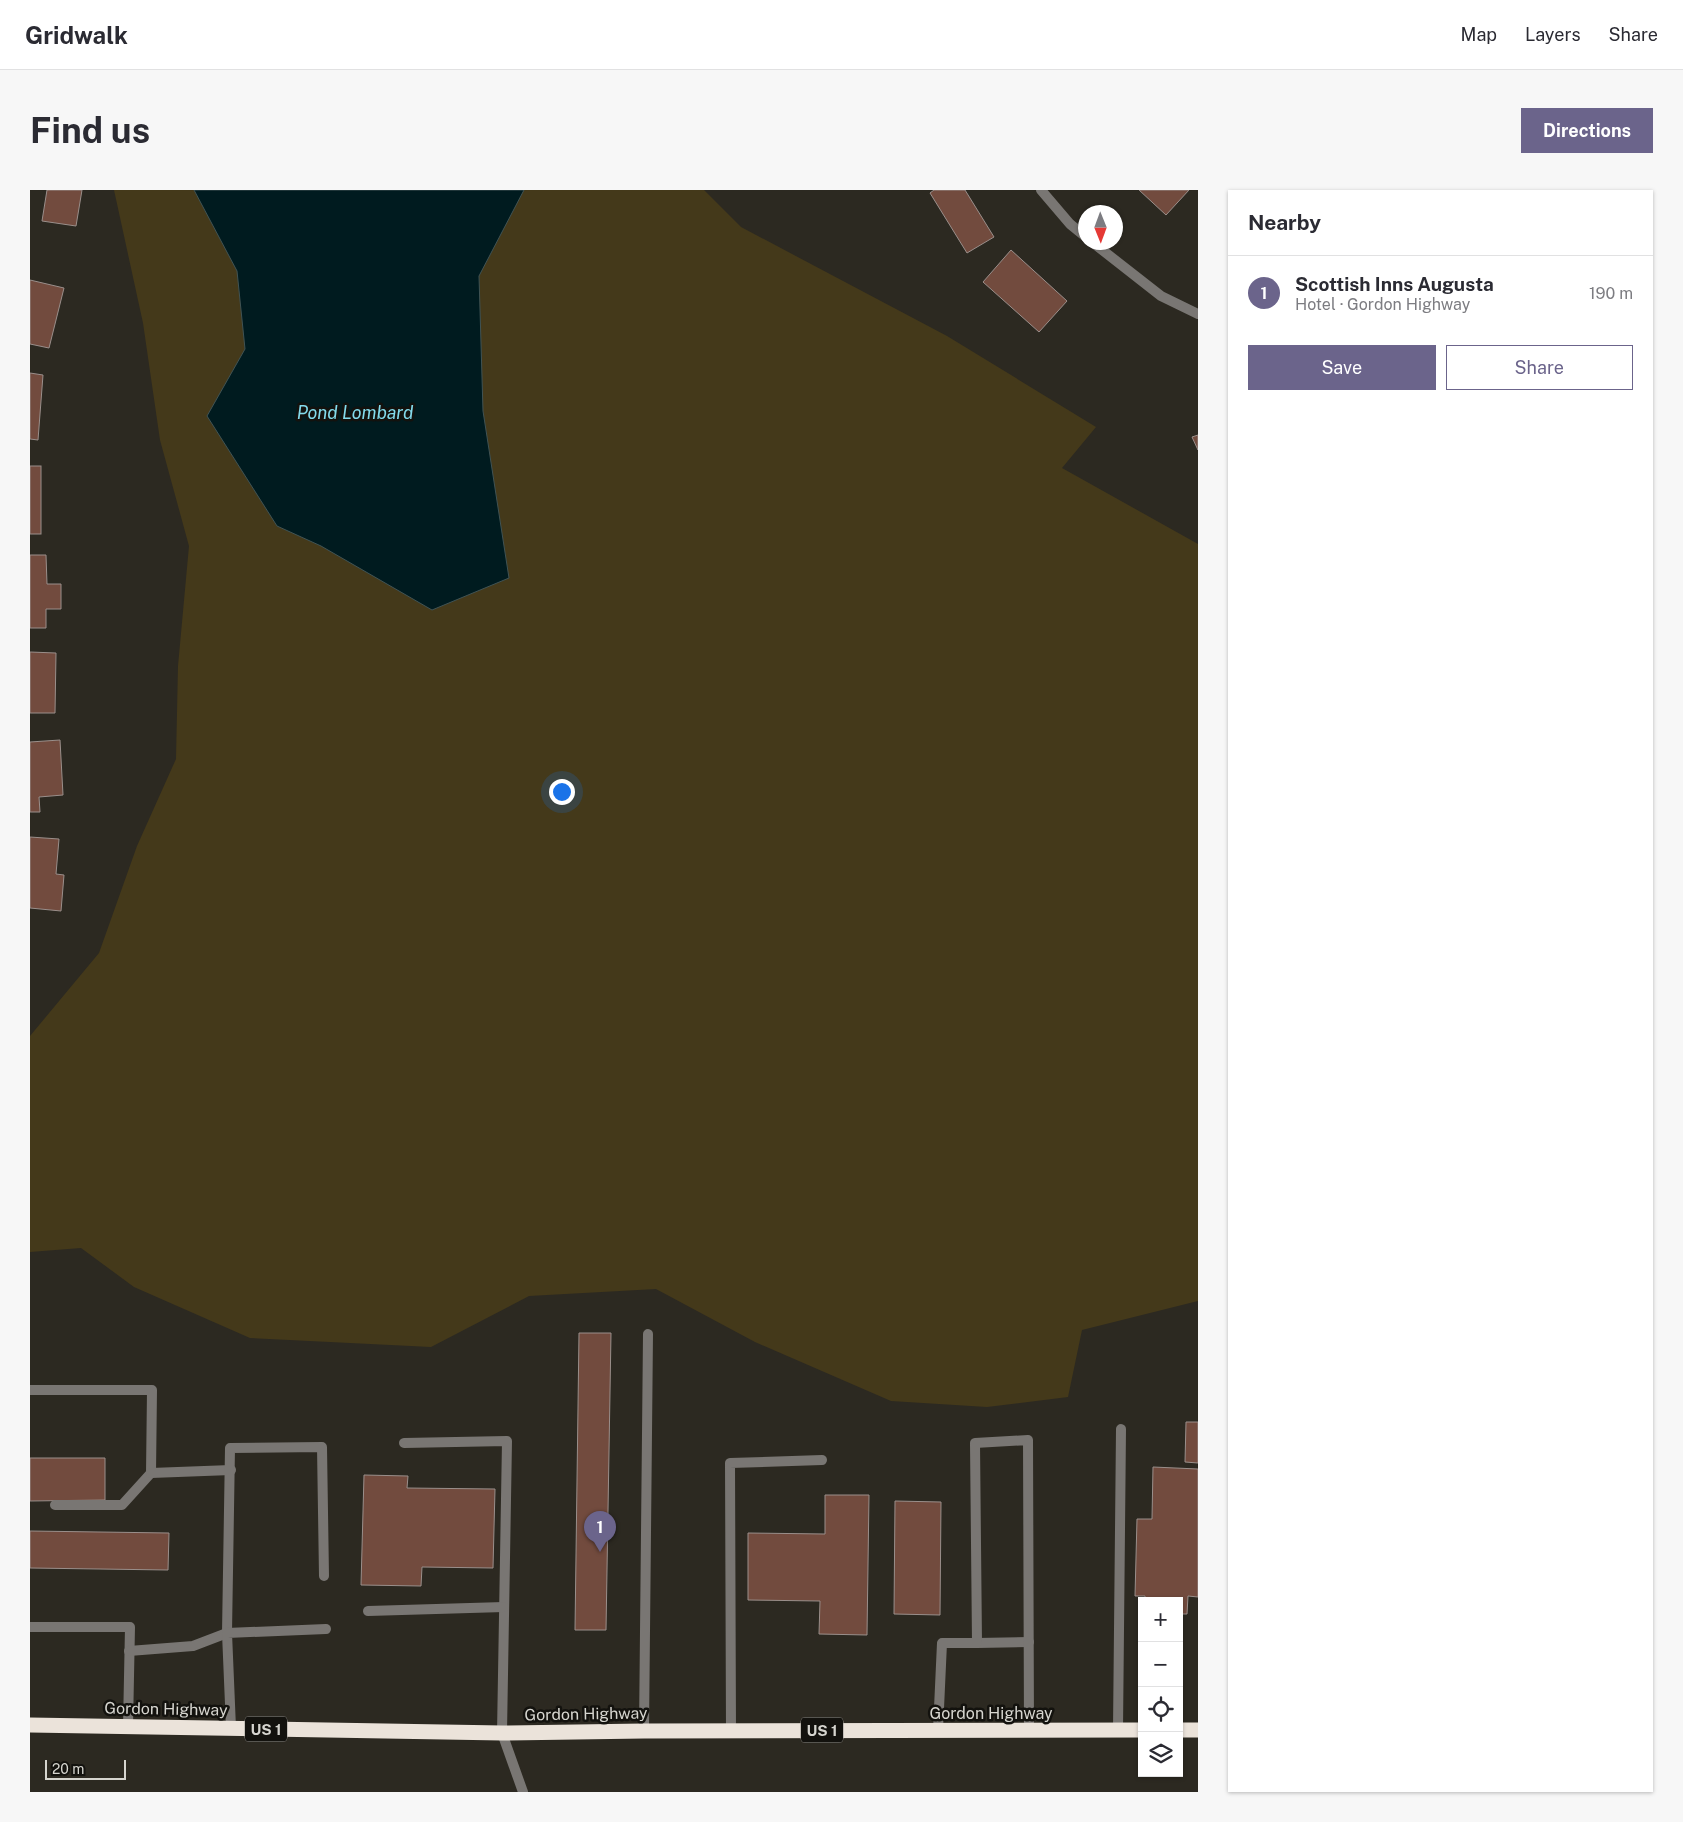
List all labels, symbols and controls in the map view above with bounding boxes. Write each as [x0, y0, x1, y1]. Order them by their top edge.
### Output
text: Gridwalk [25, 21, 128, 49]
text: Map [1461, 24, 1497, 45]
text: Layers [1525, 24, 1581, 45]
text: Share [1609, 24, 1658, 45]
button: Directions [1521, 108, 1653, 153]
text: Find us [30, 110, 150, 151]
north arrow [1078, 205, 1123, 250]
text: Nearby [1248, 210, 1321, 235]
text: Scottish Inns Augusta [1295, 273, 1494, 295]
text: 1 [1261, 284, 1267, 303]
text: 190 m [1589, 284, 1633, 303]
text: Hotel · Gordon Highway [1295, 295, 1470, 314]
button: Save [1248, 345, 1436, 390]
button: Share [1446, 345, 1633, 390]
water label: Pond Lombard [297, 402, 414, 423]
your location [549, 779, 575, 805]
pin: 1 [584, 1511, 616, 1552]
map controls [1138, 1597, 1183, 1777]
button: + [1138, 1597, 1183, 1642]
button: − [1138, 1642, 1183, 1687]
button: locate [1138, 1687, 1183, 1732]
street label: Gordon Highway [104, 1698, 228, 1720]
street label: Gordon Highway [524, 1703, 648, 1725]
street label: Gordon Highway [929, 1704, 1053, 1723]
road number: US 1 [245, 1716, 287, 1742]
road number: US 1 [801, 1718, 843, 1742]
button: layers [1138, 1732, 1183, 1777]
scale bar [45, 1757, 126, 1780]
text: 20 m [52, 1761, 84, 1777]

